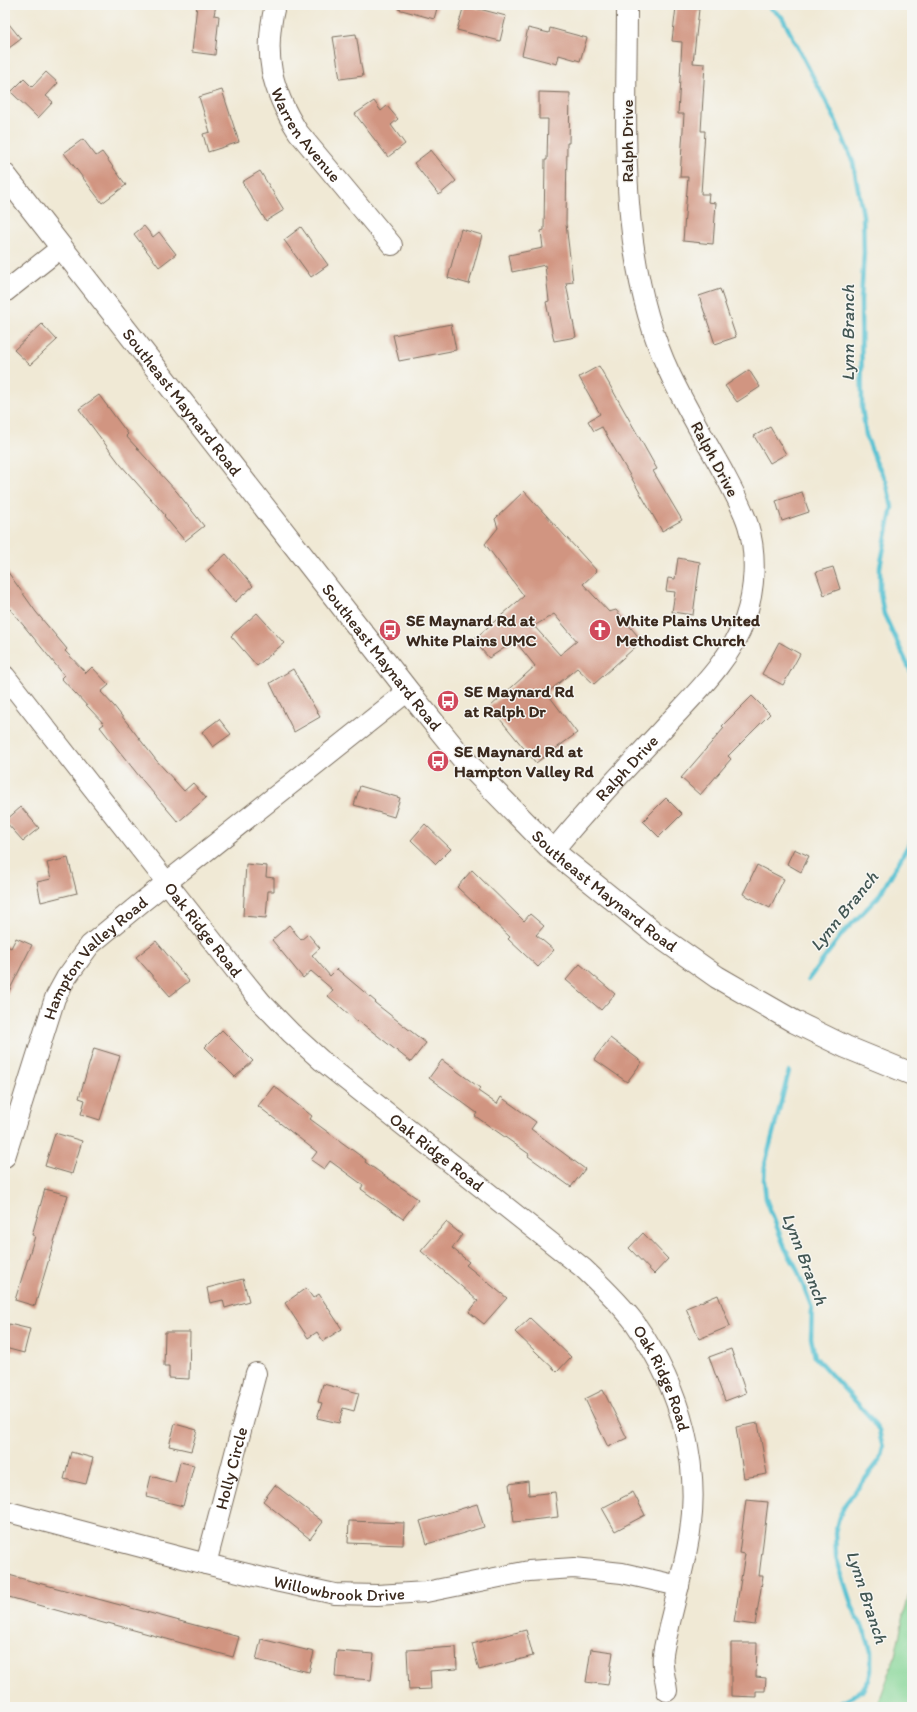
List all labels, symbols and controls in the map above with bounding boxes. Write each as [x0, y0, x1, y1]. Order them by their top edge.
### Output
street label: Warren Avenue [267, 85, 345, 186]
street label: Ralph Drive [617, 100, 637, 183]
water label: Lynn Branch [837, 284, 859, 381]
street label: Southeast Maynard Road [118, 324, 247, 480]
street label: Ralph Drive [687, 418, 743, 500]
street label: Southeast Maynard Road [318, 579, 447, 735]
place label: SE Maynard Rd at White Plains UMC [406, 610, 537, 650]
place label: White Plains United Methodist Church [616, 610, 761, 650]
bus stop icon: SE Maynard Rd at White Plains UMC [377, 617, 403, 643]
church icon: White Plains United Methodist Church [587, 617, 613, 643]
place label: SE Maynard Rd at Ralph Dr [464, 681, 575, 722]
bus stop icon: SE Maynard Rd at Ralph Dr [435, 688, 461, 714]
street label: Ralph Drive [591, 731, 662, 805]
place label: SE Maynard Rd at Hampton Valley Rd [454, 741, 594, 782]
bus stop icon: SE Maynard Rd at Hampton Valley Rd [425, 748, 451, 774]
street label: Southeast Maynard Road [528, 825, 682, 956]
water label: Lynn Branch [805, 866, 883, 955]
street label: Oak Ridge Road [160, 878, 247, 981]
street label: Hampton Valley Road [39, 892, 151, 1022]
street label: Oak Ridge Road [386, 1108, 489, 1196]
water label: Lynn Branch [777, 1210, 833, 1308]
street label: Oak Ridge Road [629, 1321, 695, 1434]
street label: Holly Circle [211, 1425, 251, 1512]
water label: Lynn Branch [842, 1548, 892, 1647]
street label: Willowbrook Drive [272, 1571, 405, 1605]

